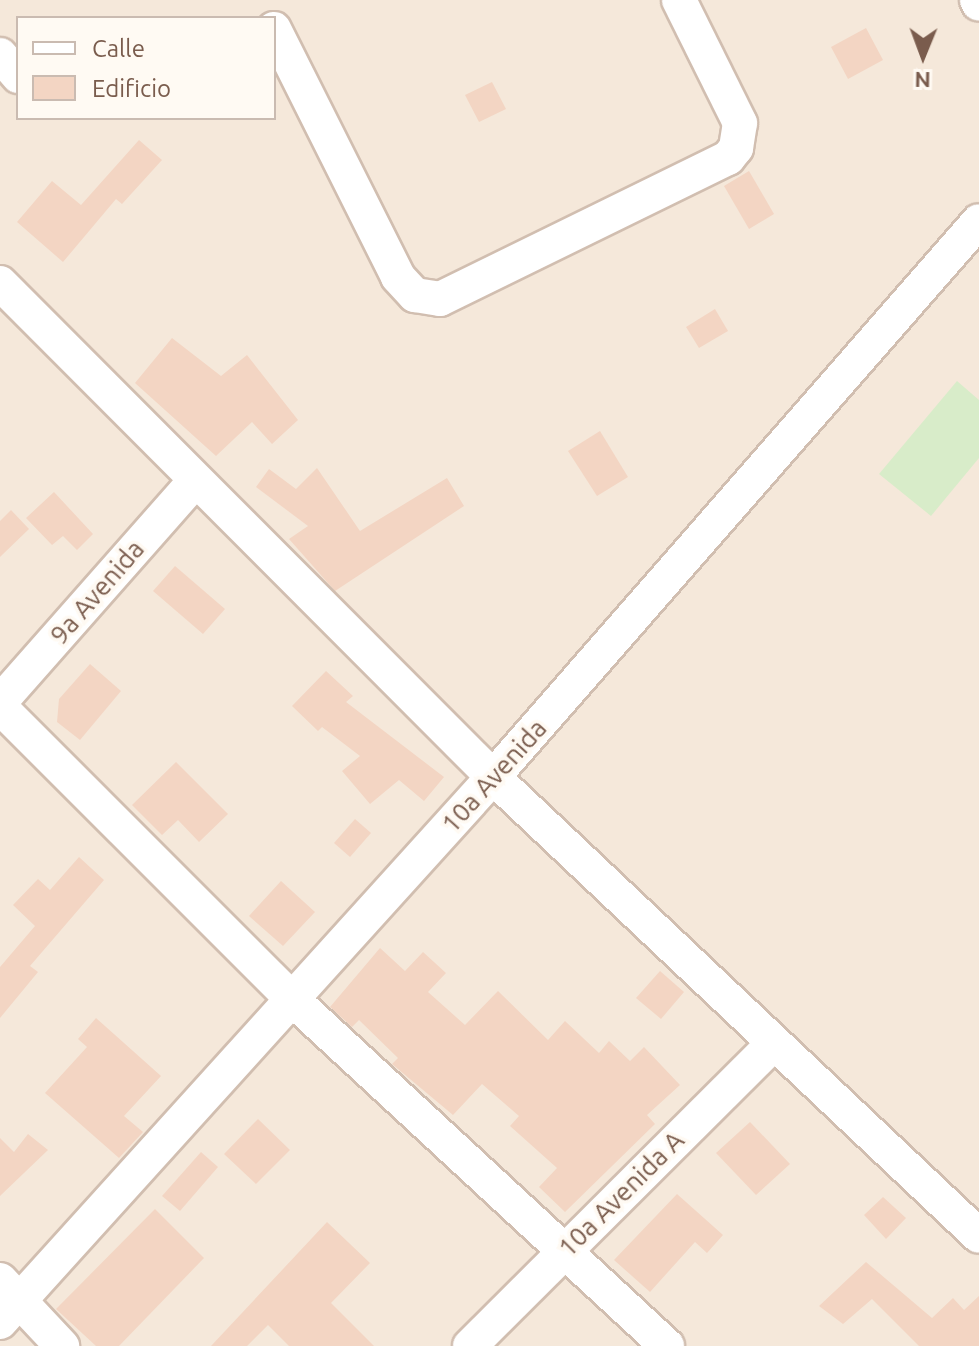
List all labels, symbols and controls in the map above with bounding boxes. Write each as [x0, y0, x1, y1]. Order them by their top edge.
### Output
legend [16, 16, 276, 120]
north arrow [883, 16, 963, 96]
text: Calle [92, 35, 145, 62]
text: N [914, 68, 931, 93]
text: Edificio [92, 75, 171, 102]
street label: 9a Avenida [43, 534, 151, 650]
street label: 10a Avenida [435, 713, 553, 839]
street label: 10a Avenida A [552, 1125, 690, 1263]

